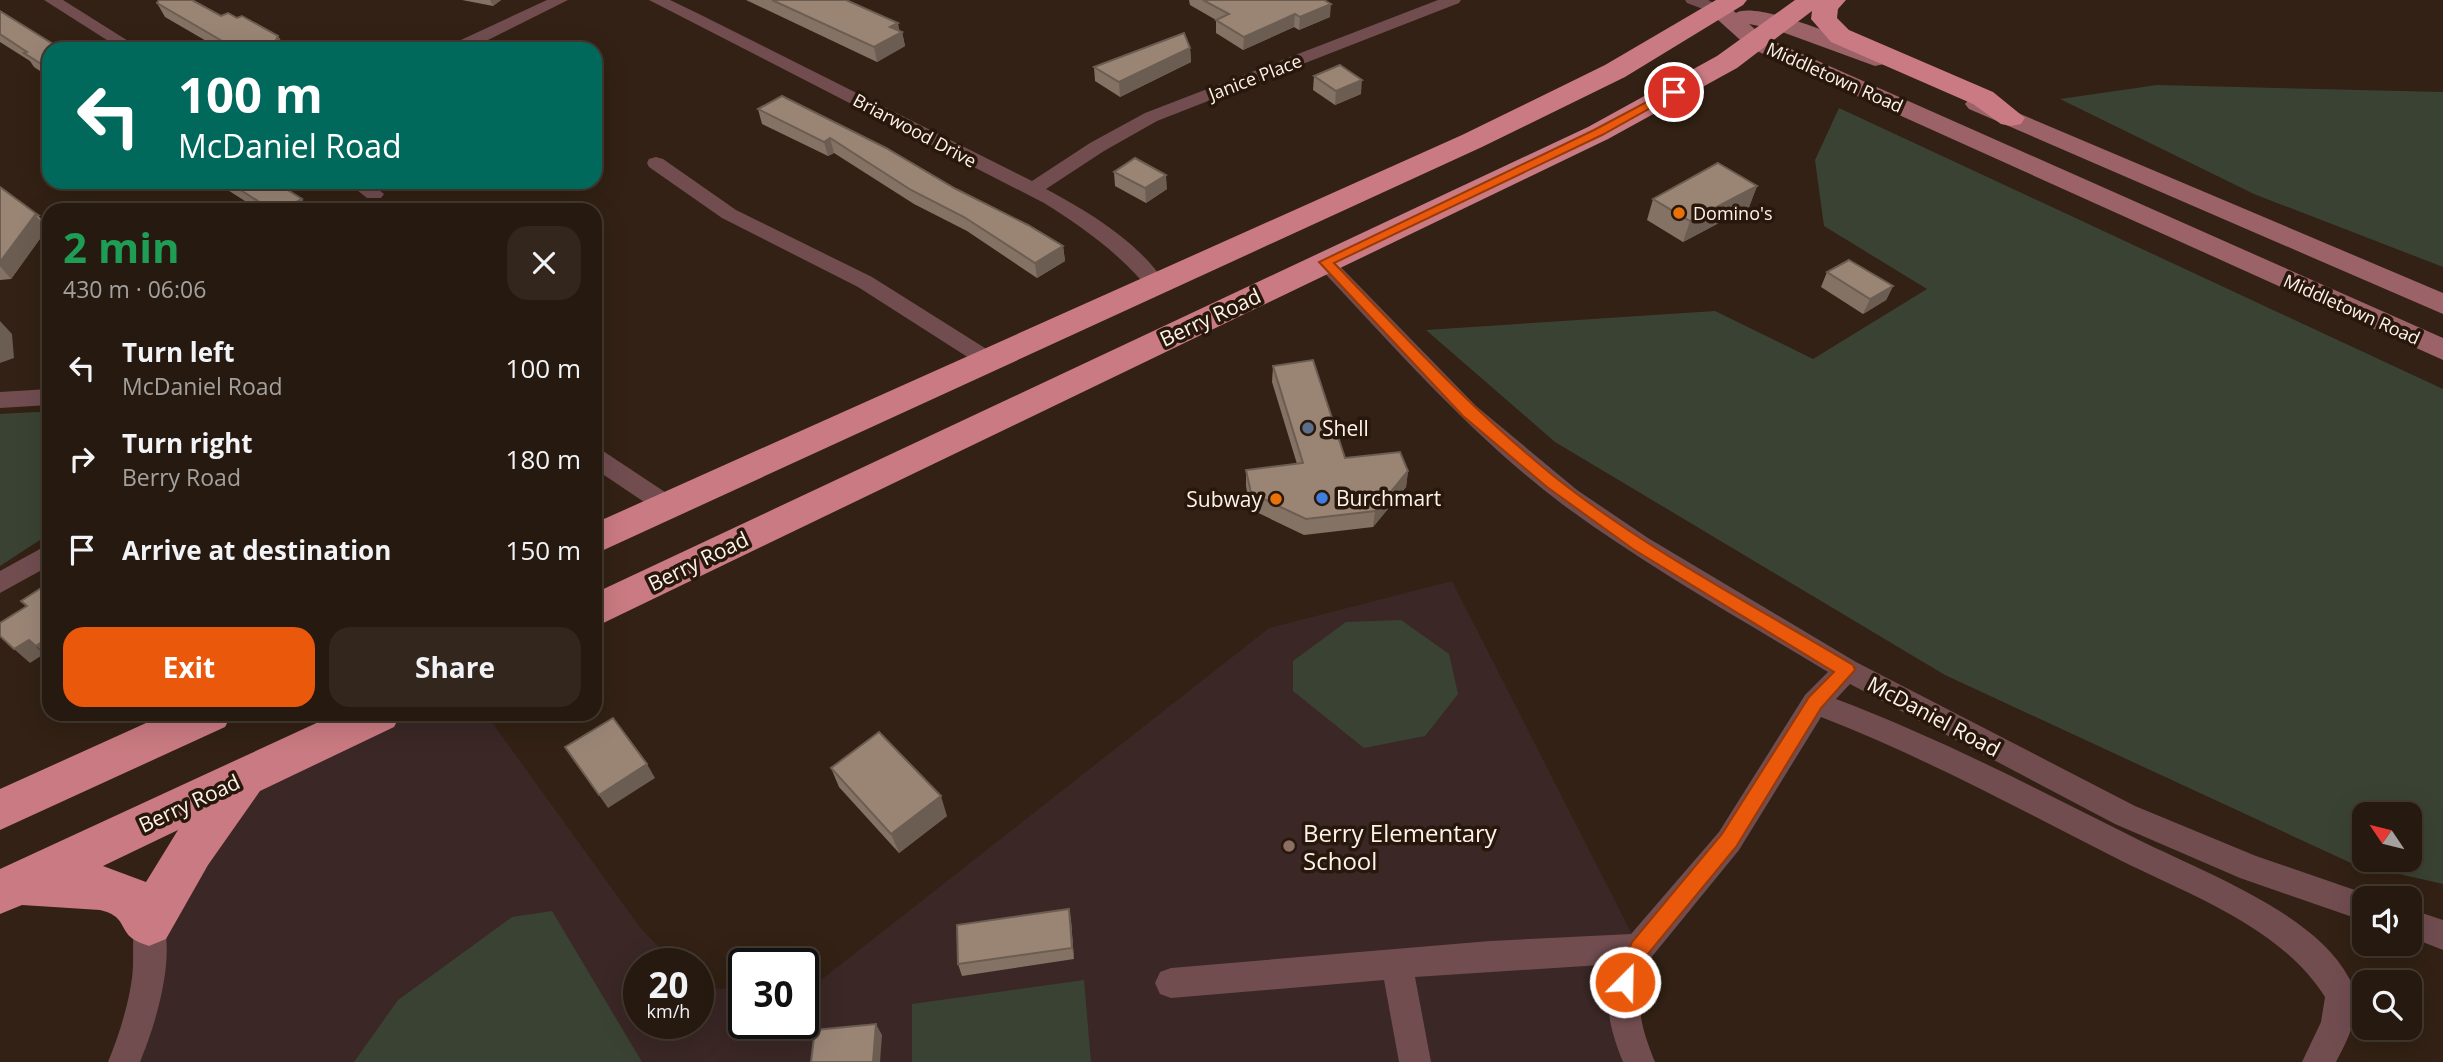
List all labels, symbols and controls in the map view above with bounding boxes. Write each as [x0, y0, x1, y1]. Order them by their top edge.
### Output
street label: Middletown Road [1763, 36, 1907, 118]
street label: Janice Place [1203, 48, 1305, 106]
text: 100 m [178, 61, 323, 127]
pin [1644, 62, 1704, 122]
icon: left [63, 70, 154, 161]
icon: arrive [1655, 73, 1693, 111]
street label: Briarwood Drive [849, 87, 981, 173]
text: McDaniel Road [178, 124, 402, 167]
place label: Domino's [1693, 201, 1773, 225]
marker: Domino's [1671, 205, 1687, 221]
text: 2 min [63, 218, 180, 275]
button: close [507, 226, 581, 300]
street label: Middletown Road [2280, 268, 2424, 350]
text: 430 m · 06:06 [63, 273, 206, 305]
street label: Berry Road [1155, 281, 1265, 353]
text: Turn left [122, 334, 234, 370]
icon: left [63, 349, 101, 387]
text: 100 m [506, 350, 581, 386]
text: McDaniel Road [122, 370, 283, 402]
place label: Shell [1322, 414, 1369, 442]
marker: Shell [1300, 420, 1316, 436]
text: Turn right [122, 425, 253, 461]
icon: right [63, 440, 101, 478]
text: 180 m [506, 441, 581, 477]
text: Berry Road [122, 461, 241, 493]
place label: Burchmart [1336, 484, 1441, 512]
place label: Subway [1186, 485, 1262, 513]
marker: Burchmart [1314, 490, 1330, 506]
marker: Subway [1268, 491, 1284, 507]
street label: Berry Road [643, 525, 753, 597]
icon: arrive [63, 531, 101, 569]
text: Arrive at destination [122, 532, 391, 568]
text: 150 m [506, 532, 581, 568]
button: Exit [63, 627, 315, 707]
button: Share [329, 627, 581, 707]
street label: McDaniel Road [1863, 669, 2005, 763]
street label: Berry Road [134, 767, 244, 839]
north arrow [2352, 802, 2422, 872]
map controls [2352, 802, 2422, 1040]
place label: Berry Elementary School [1303, 816, 1498, 877]
marker: Berry Elementary School [1281, 838, 1297, 854]
button: sound [2352, 886, 2422, 956]
position arrow [1588, 945, 1662, 1019]
speed limit sign: 30 [728, 948, 819, 1039]
text: 20 [648, 961, 689, 1008]
button: search [2352, 970, 2422, 1040]
text: km/h [647, 999, 690, 1023]

